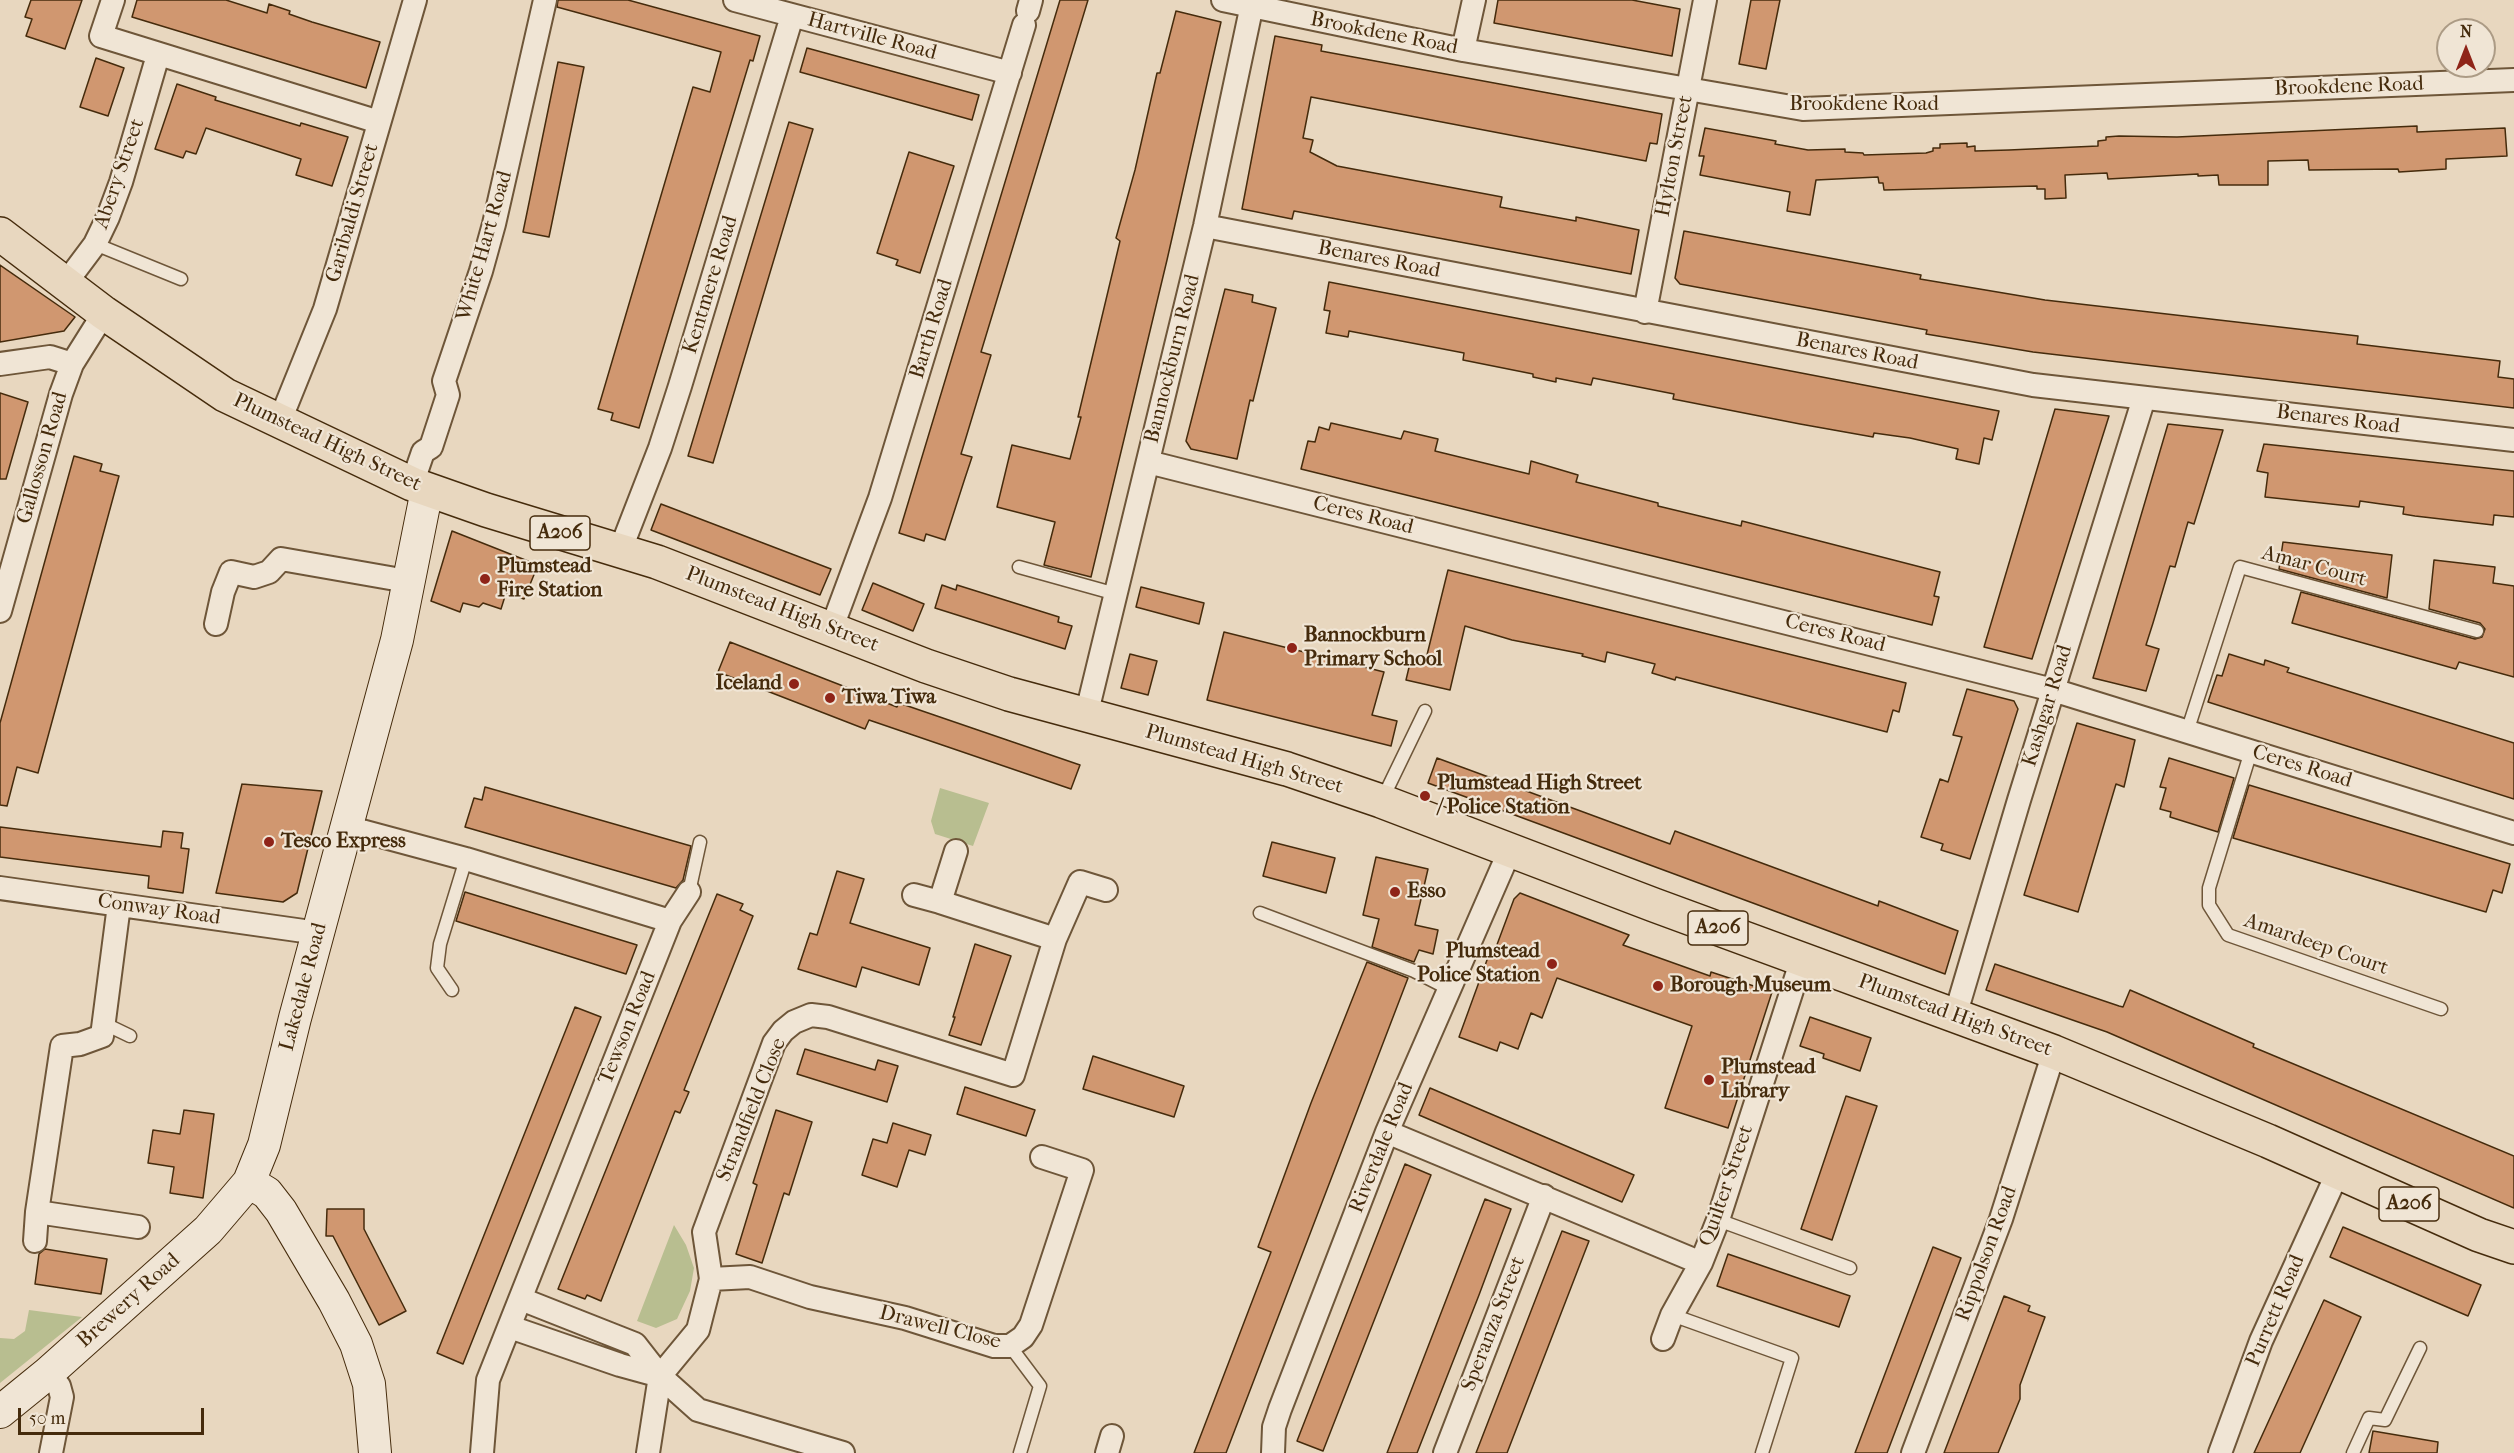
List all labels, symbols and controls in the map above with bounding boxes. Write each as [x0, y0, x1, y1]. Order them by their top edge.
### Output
street label: Brookdene Road [1308, 7, 1460, 61]
street label: Hartville Road [805, 8, 939, 66]
north arrow [2436, 18, 2496, 78]
text: N [2460, 22, 2472, 41]
street label: Brookdene Road [2274, 72, 2424, 102]
street label: Brookdene Road [1789, 92, 1939, 118]
street label: Hylton Street [1651, 93, 1699, 219]
street label: Abery Street [89, 116, 151, 232]
street label: Garibaldi Street [321, 141, 385, 285]
street label: White Hart Road [452, 168, 518, 324]
street label: Kentmere Road [678, 213, 744, 357]
street label: Benares Road [1316, 236, 1442, 284]
street label: Bannockburn Road [1140, 272, 1206, 446]
street label: Barth Road [905, 276, 959, 382]
street label: Benares Road [1794, 328, 1920, 376]
street label: Plumstead High Street [229, 388, 425, 498]
street label: Gallosson Road [12, 389, 74, 527]
street label: Benares Road [2275, 400, 2401, 440]
street label: Ceres Road [1310, 491, 1416, 541]
road number: A206 [530, 516, 590, 550]
street label: Amar Court [2259, 541, 2369, 593]
place label: Plumstead Fire Station [497, 554, 602, 604]
street label: Plumstead High Street [682, 562, 882, 658]
marker: Plumstead Fire Station [478, 572, 492, 586]
street label: Ceres Road [1782, 609, 1888, 659]
place label: Bannockburn Primary School [1304, 623, 1442, 673]
marker: Bannockburn Primary School [1285, 641, 1299, 655]
street label: Kashgar Road [2018, 642, 2078, 770]
place label: Iceland [715, 671, 782, 697]
marker: Iceland [787, 677, 801, 691]
place label: Tiwa Tiwa [842, 685, 936, 711]
marker: Tiwa Tiwa [823, 691, 837, 705]
street label: Plumstead High Street [1142, 720, 1346, 800]
street label: Ceres Road [2249, 740, 2355, 794]
place label: Plumstead High Street / Police Station [1437, 771, 1642, 821]
marker: Plumstead High Street / Police Station [1418, 789, 1432, 803]
place label: Tesco Express [281, 829, 406, 855]
marker: Tesco Express [262, 835, 276, 849]
place label: Esso [1407, 879, 1446, 905]
marker: Esso [1388, 885, 1402, 899]
street label: Conway Road [96, 889, 222, 931]
street label: Amardeep Court [2241, 909, 2391, 981]
road number: A206 [1688, 911, 1748, 945]
street label: Lakedale Road [275, 920, 333, 1054]
place label: Plumstead Police Station [1417, 939, 1540, 989]
marker: Plumstead Police Station [1545, 957, 1559, 971]
street label: Tewson Road [594, 968, 662, 1088]
street label: Plumstead High Street [1855, 969, 2055, 1063]
place label: Borough Museum [1670, 973, 1831, 999]
marker: Borough Museum [1651, 979, 1665, 993]
street label: Strandfield Close [712, 1034, 792, 1186]
place label: Plumstead Library [1721, 1055, 1815, 1105]
marker: Plumstead Library [1702, 1073, 1716, 1087]
street label: Riverdale Road [1344, 1079, 1420, 1217]
street label: Quilter Street [1694, 1122, 1760, 1250]
street label: Rippolson Road [1951, 1183, 2023, 1325]
road number: A206 [2379, 1187, 2439, 1221]
street label: Brewery Road [72, 1248, 186, 1354]
street label: Purrett Road [2241, 1251, 2311, 1371]
street label: Speranza Street [1457, 1253, 1531, 1395]
street label: Drawell Close [877, 1301, 1003, 1355]
scale bar [21, 1396, 207, 1434]
text: 50 m [29, 1408, 65, 1429]

